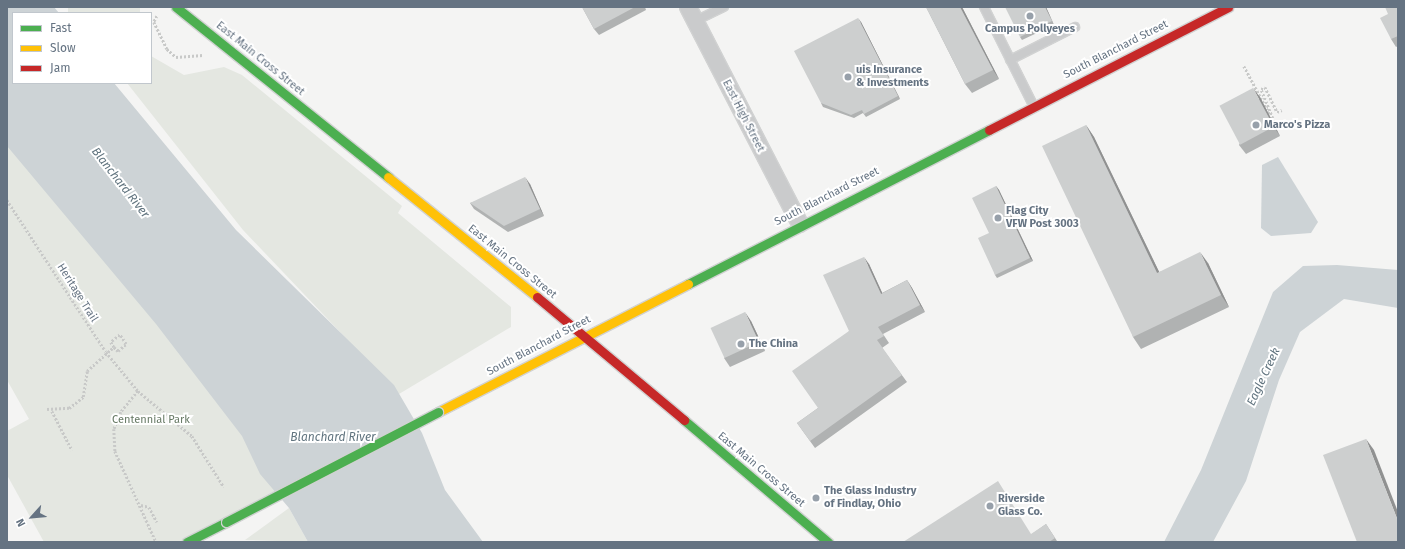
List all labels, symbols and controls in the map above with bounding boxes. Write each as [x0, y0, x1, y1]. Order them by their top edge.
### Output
marker: Campus Pollyeyes [1025, 11, 1035, 21]
legend [12, 12, 152, 84]
street label: South Blanchard Street [1062, 18, 1170, 82]
street label: East Main Cross Street [213, 19, 307, 99]
text: Fast [50, 21, 72, 35]
place label: Campus Pollyeyes [985, 22, 1075, 36]
text: Slow [50, 41, 76, 55]
text: Jam [50, 61, 70, 75]
place label: uis Insurance & Investments [856, 64, 929, 90]
marker: uis Insurance & Investments [843, 72, 853, 82]
street label: East High Street [719, 78, 767, 154]
place label: Marco's Pizza [1264, 118, 1330, 132]
marker: Marco's Pizza [1251, 120, 1261, 130]
water label: Blanchard River [88, 145, 152, 221]
street label: South Blanchard Street [773, 165, 881, 229]
place label: Flag City VFW Post 3003 [1006, 205, 1079, 231]
marker: Flag City VFW Post 3003 [993, 213, 1003, 223]
street label: East Main Cross Street [465, 222, 559, 302]
street label: Heritage Trail [54, 261, 100, 325]
street label: South Blanchard Street [485, 313, 593, 379]
place label: The China [749, 337, 798, 351]
marker: The China [736, 339, 746, 349]
water label: Eagle Creek [1244, 346, 1284, 408]
park label: Centennial Park [112, 413, 190, 427]
street label: East Main Cross Street [715, 430, 807, 510]
water label: Blanchard River [290, 431, 376, 445]
place label: The Glass Industry of Findlay, Ohio [824, 485, 916, 511]
marker: The Glass Industry of Findlay, Ohio [811, 493, 821, 503]
place label: Riverside Glass Co. [998, 493, 1045, 519]
north arrow [12, 497, 52, 537]
marker: Riverside Glass Co. [985, 501, 995, 511]
text: N [13, 516, 28, 529]

